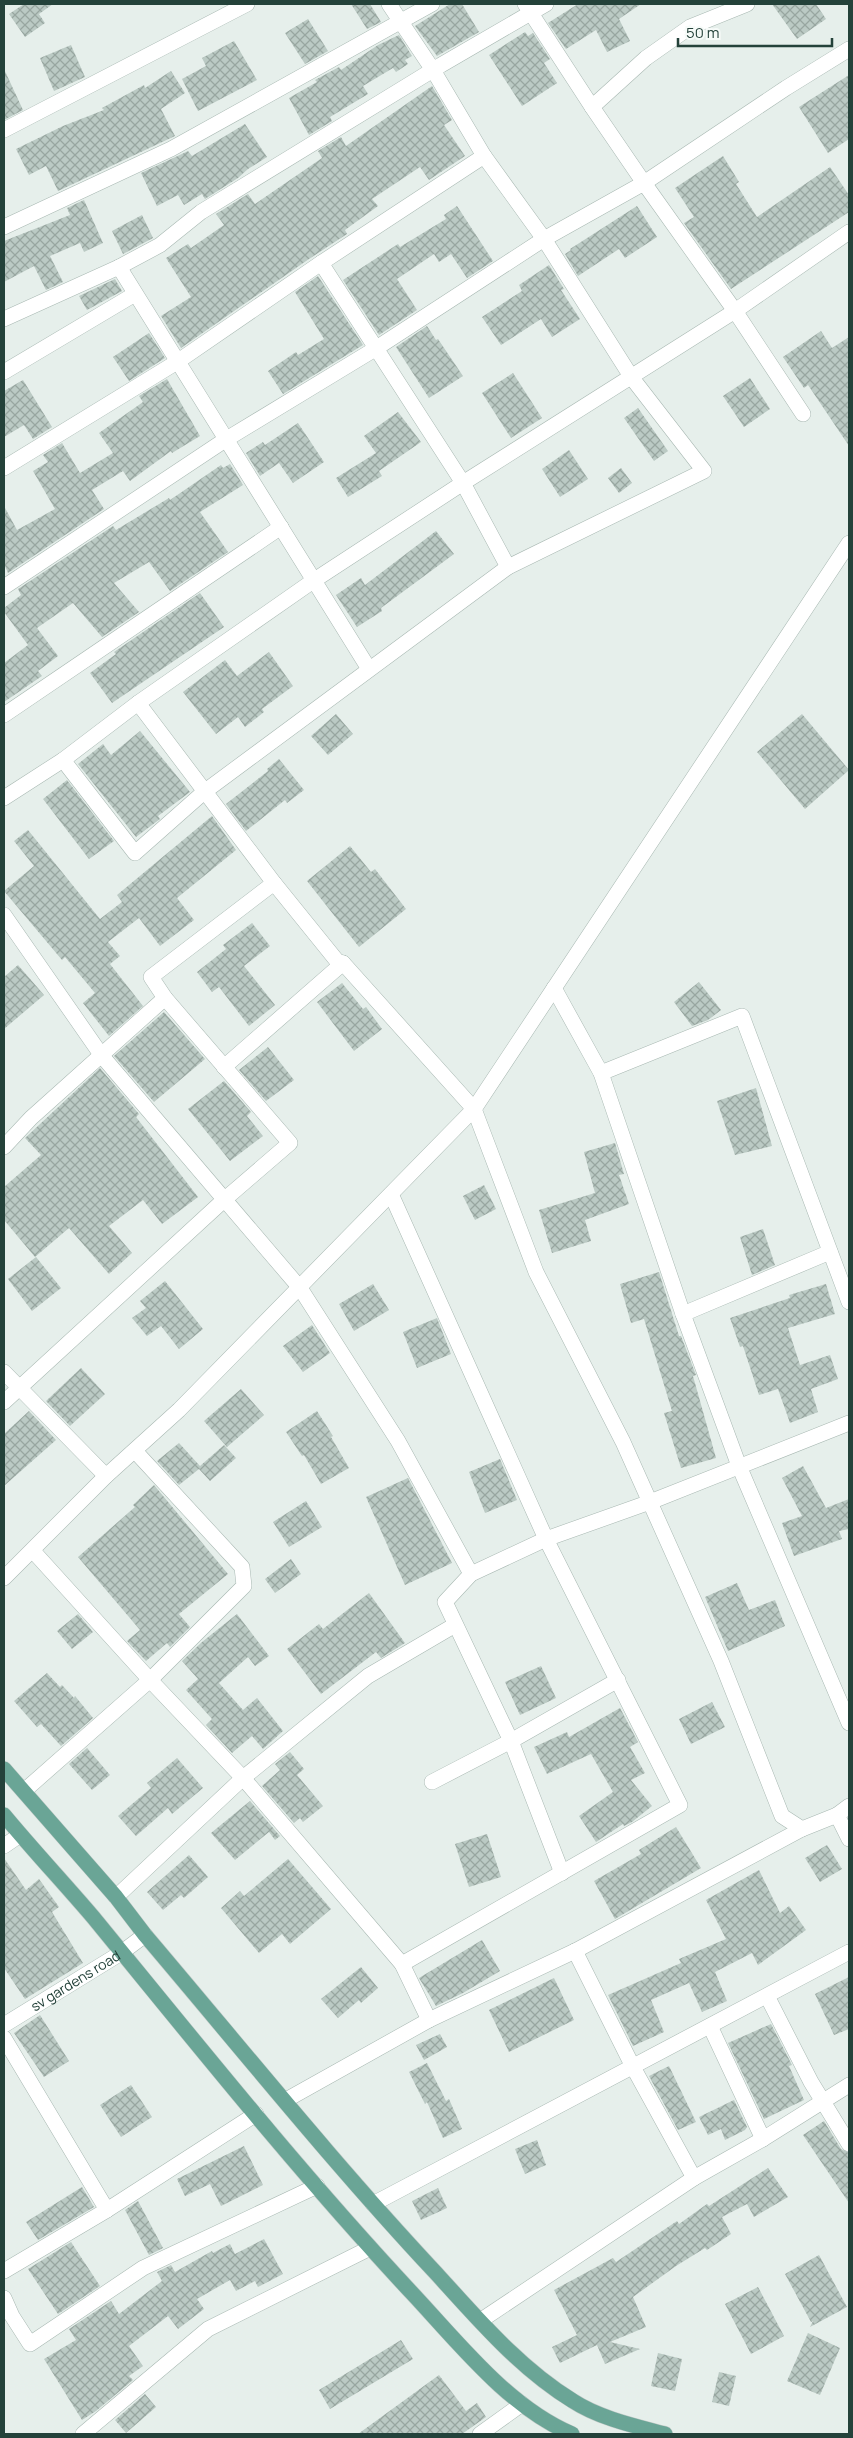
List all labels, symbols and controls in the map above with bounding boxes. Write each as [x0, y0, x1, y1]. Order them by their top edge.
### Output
scale bar [678, 15, 832, 47]
text: 50 m [686, 22, 720, 43]
street label: sv gardens road [27, 1946, 124, 2015]

